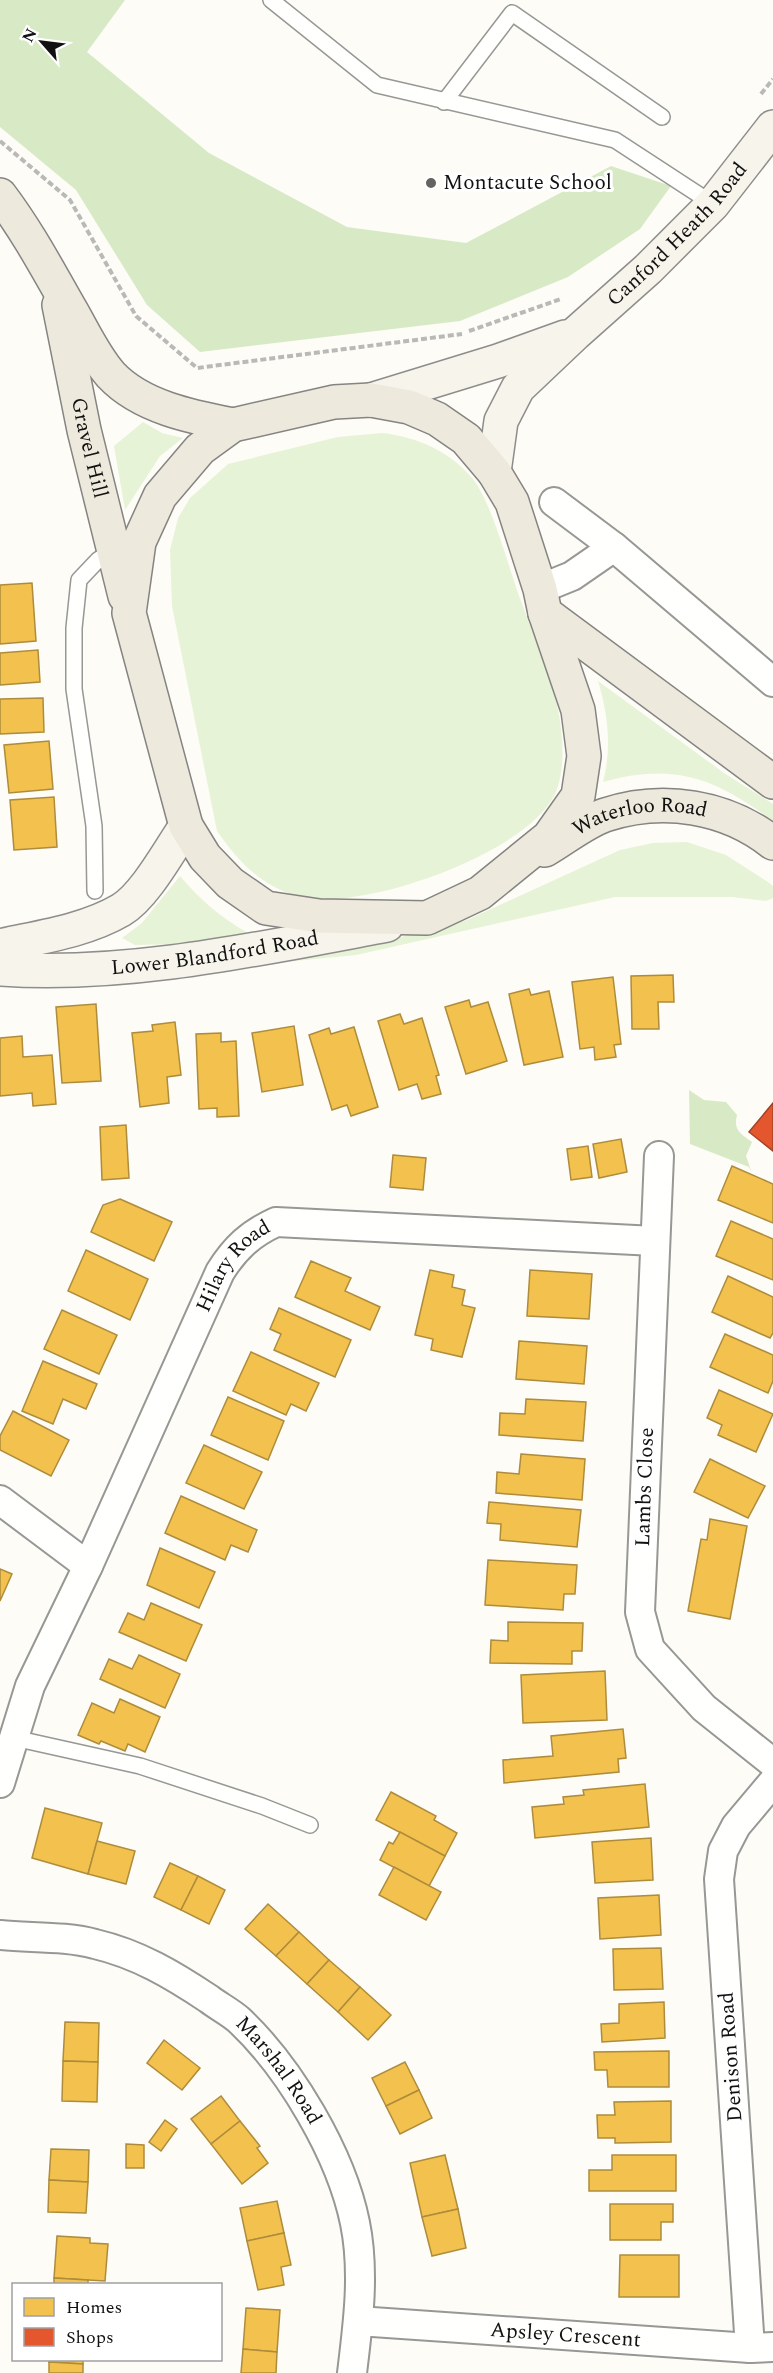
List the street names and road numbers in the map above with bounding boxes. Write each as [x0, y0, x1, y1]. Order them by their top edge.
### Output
street label: Canford Heath Road [600, 156, 756, 315]
street label: Gravel Hill [62, 395, 116, 502]
street label: Waterloo Road [566, 789, 710, 845]
street label: Lower Blandford Road [110, 922, 321, 984]
street label: Hilary Road [188, 1211, 277, 1317]
street label: Lambs Close [627, 1427, 663, 1547]
street label: Denison Road [710, 1991, 752, 2123]
street label: Marshal Road [228, 2009, 330, 2131]
street label: Apsley Crescent [489, 2314, 642, 2356]

